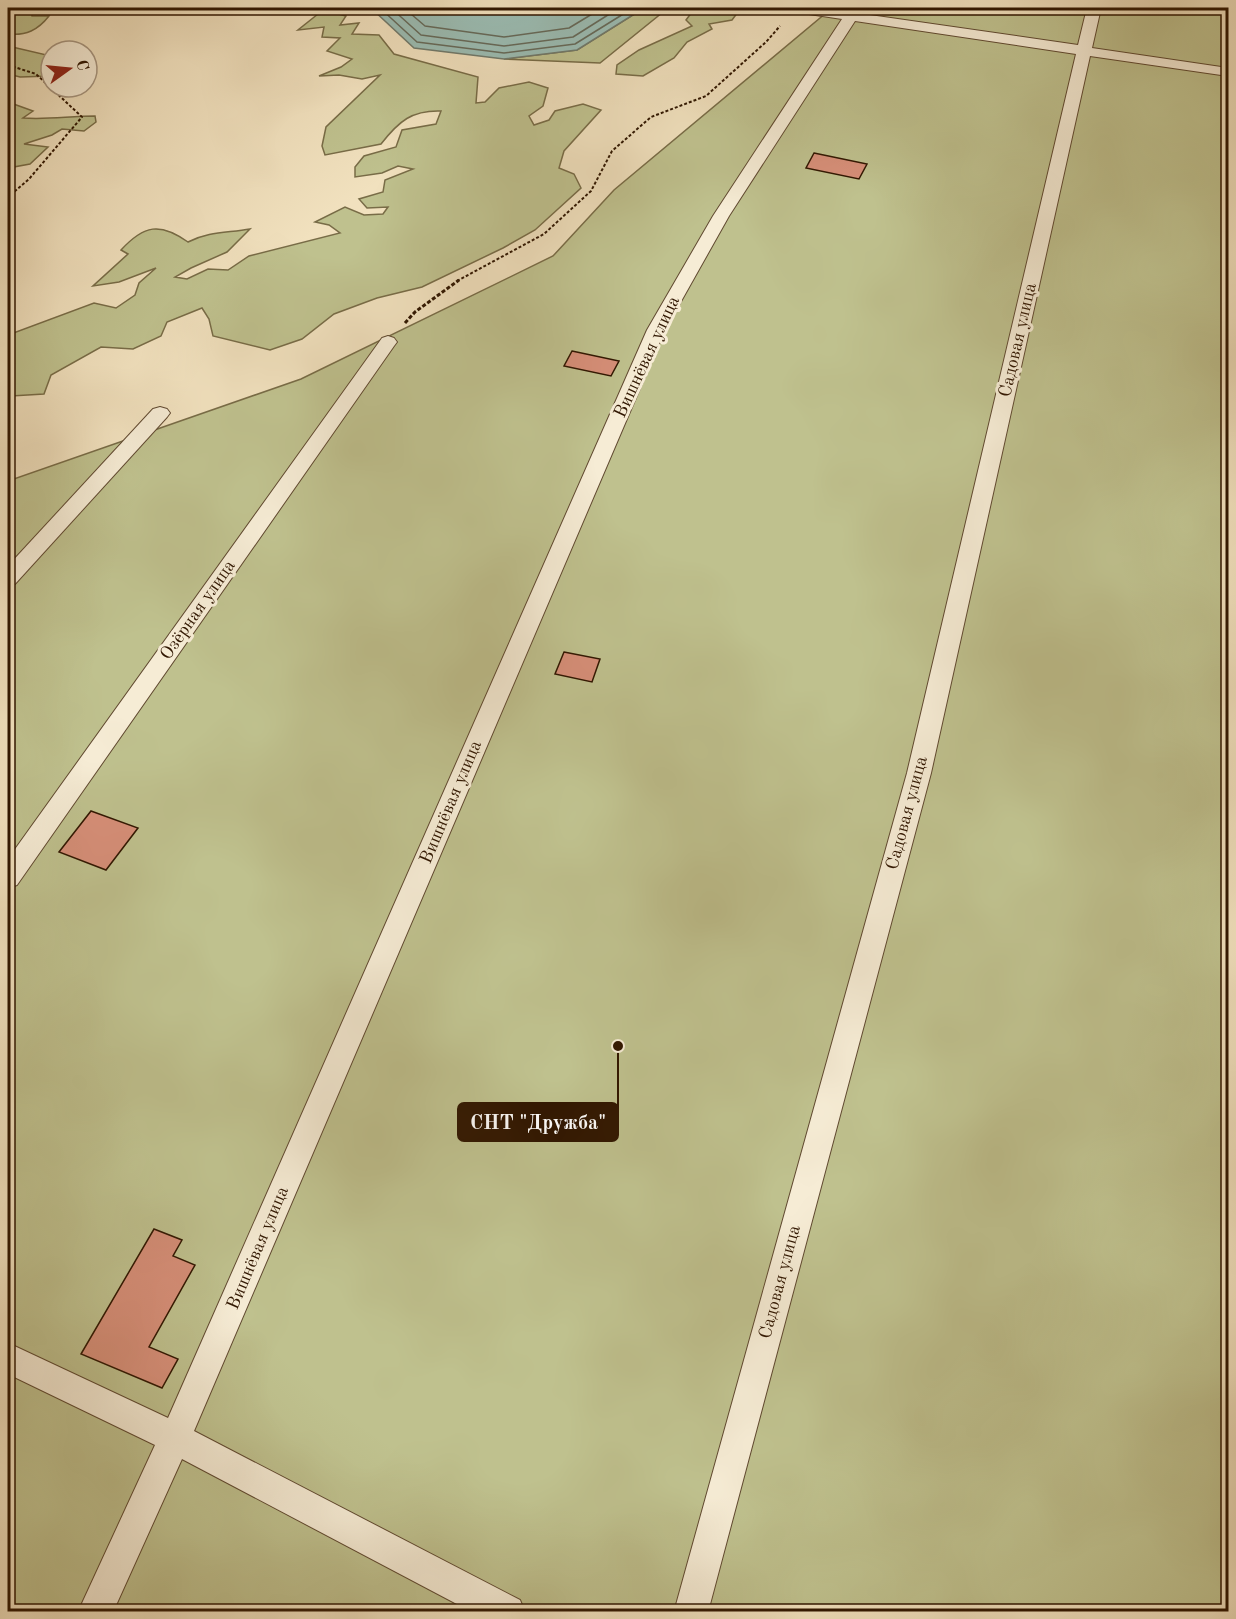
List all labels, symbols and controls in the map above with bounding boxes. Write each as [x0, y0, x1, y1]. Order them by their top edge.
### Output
north arrow [39, 39, 99, 99]
text: С [72, 58, 91, 73]
street label: Садовая улица [996, 281, 1040, 399]
street label: Вишнёвая улица [611, 293, 683, 421]
street label: Озёрная улица [157, 557, 239, 663]
street label: Вишнёвая улица [417, 738, 485, 866]
street label: Садовая улица [883, 754, 931, 872]
callout: СНТ "Дружба" [458, 1103, 618, 1141]
text: СНТ "Дружба" [470, 1114, 606, 1134]
street label: Вишнёвая улица [224, 1184, 292, 1312]
street label: Садовая улица [756, 1223, 804, 1341]

